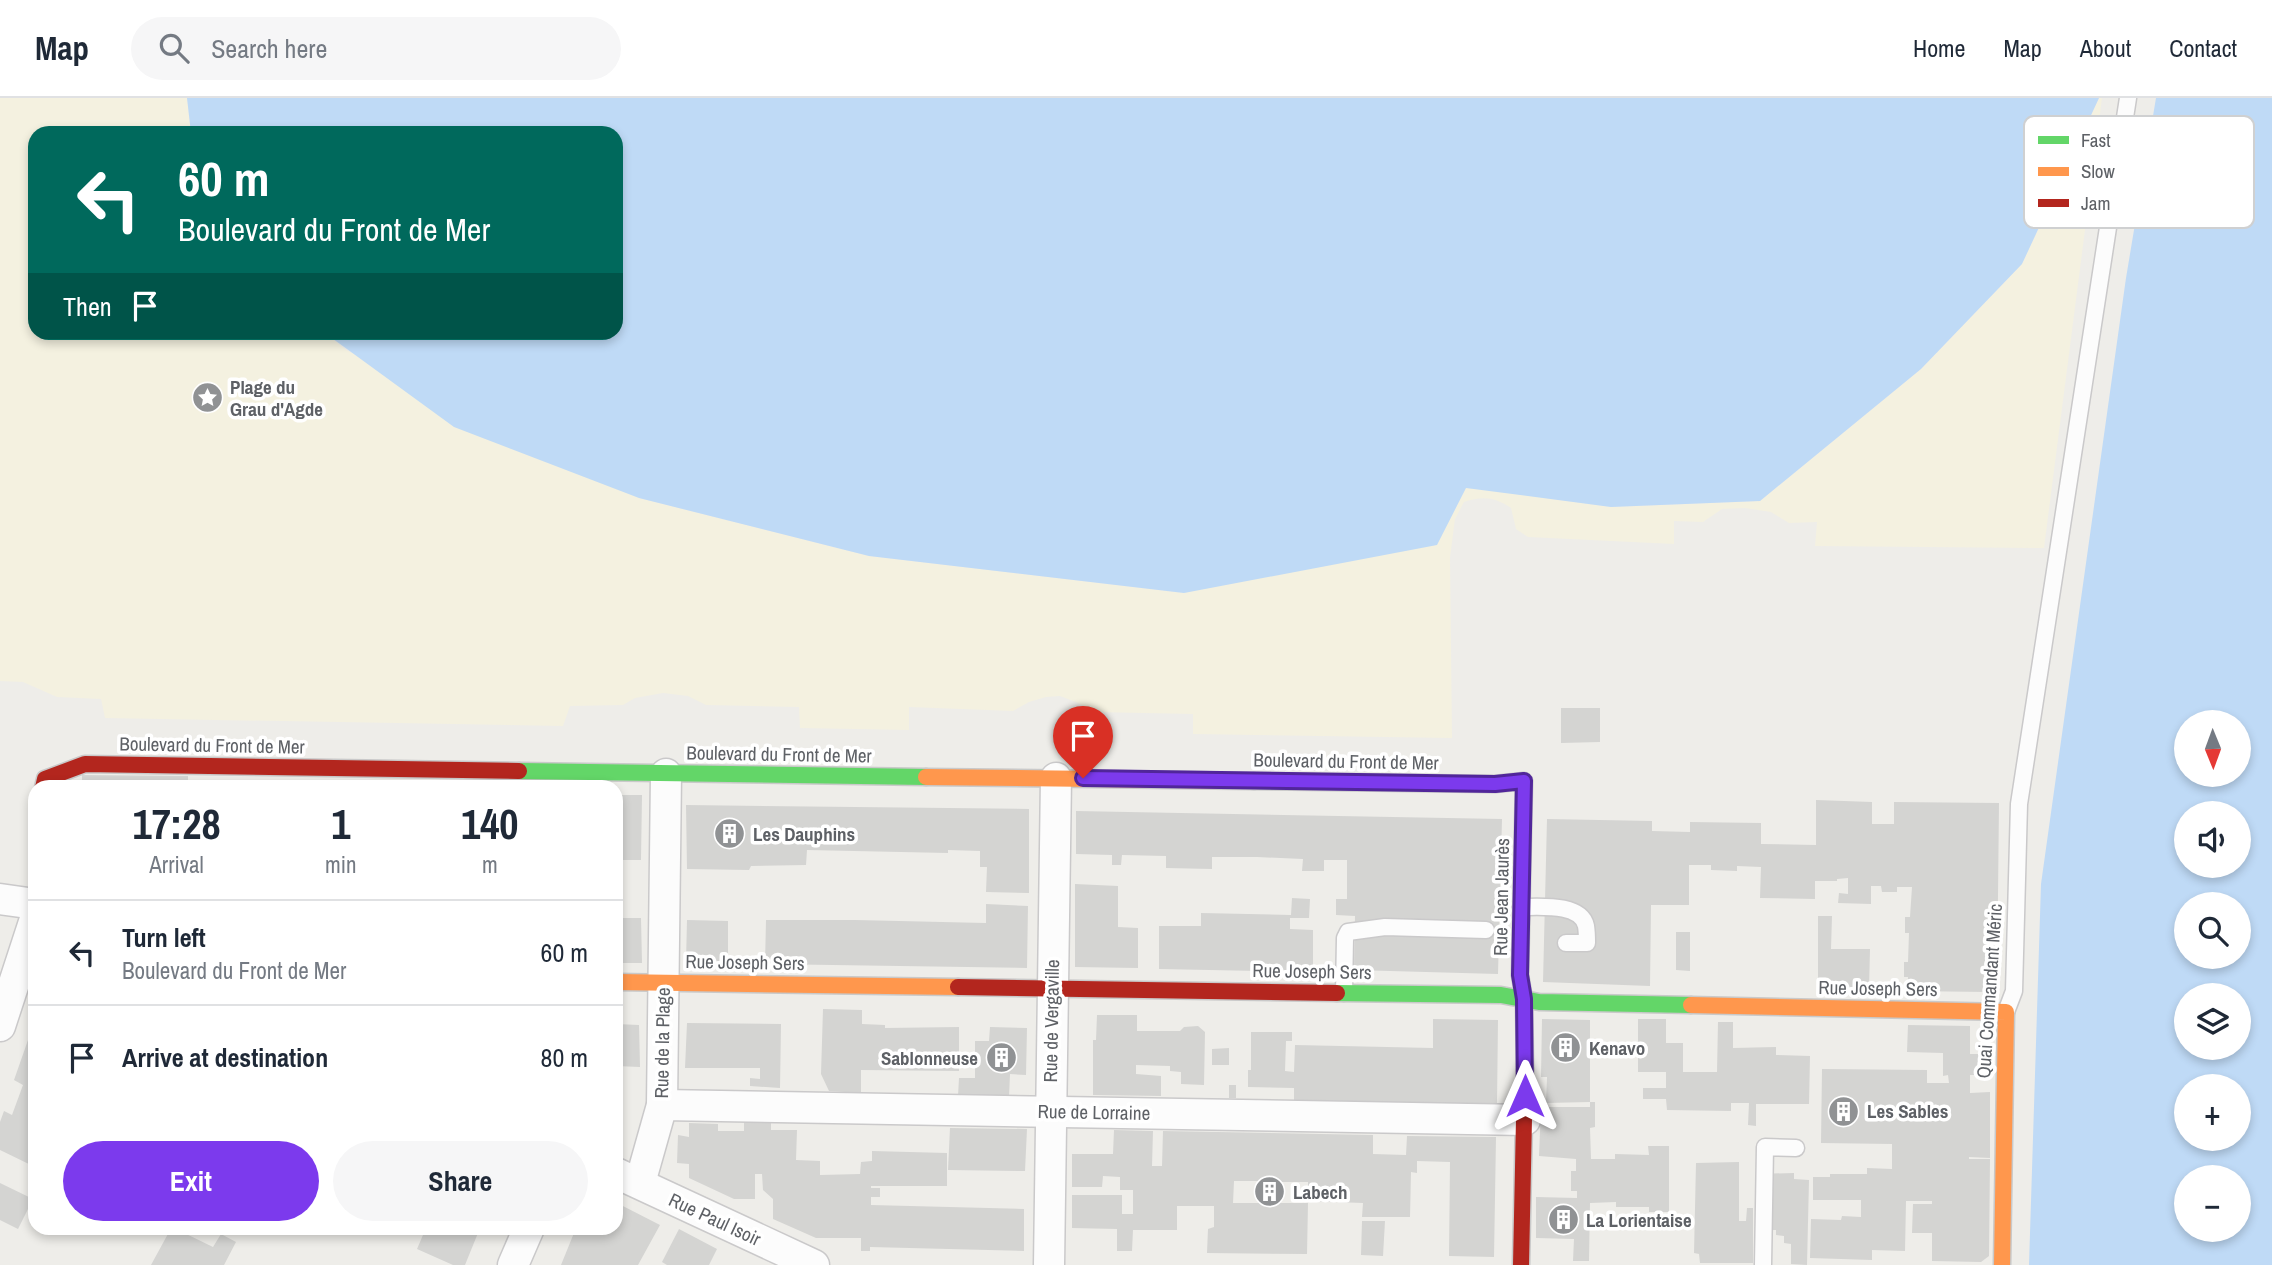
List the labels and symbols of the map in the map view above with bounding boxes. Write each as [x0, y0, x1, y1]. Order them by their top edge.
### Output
legend [2024, 116, 2254, 228]
text: Fast [2081, 127, 2111, 153]
text: Slow [2081, 158, 2116, 184]
text: Jam [2081, 190, 2110, 216]
place label: Plage du Grau d'Agde [230, 374, 323, 422]
place icon: Plage du Grau d'Agde [190, 381, 224, 415]
pin [1053, 706, 1113, 778]
north arrow [2174, 710, 2250, 788]
street label: Boulevard du Front de Mer [119, 730, 306, 760]
street label: Boulevard du Front de Mer [686, 739, 873, 769]
street label: Boulevard du Front de Mer [1253, 746, 1440, 776]
building icon: Les Dauphins [713, 817, 747, 851]
place label: Les Dauphins [753, 821, 855, 847]
street label: Rue Jean Jaurès [1487, 838, 1515, 956]
street label: Quai Commandant Méric [1970, 903, 2008, 1079]
street label: Rue Joseph Sers [685, 948, 805, 976]
street label: Rue Joseph Sers [1252, 957, 1372, 985]
street label: Rue de Vergaville [1037, 959, 1065, 1083]
street label: Rue Joseph Sers [1818, 974, 1938, 1002]
street label: Rue de la Plage [648, 987, 676, 1099]
building icon: Kenavo [1549, 1031, 1583, 1065]
place label: Kenavo [1589, 1035, 1645, 1061]
building icon: Sablonneuse [984, 1041, 1018, 1075]
place label: Sablonneuse [881, 1045, 978, 1071]
position arrow [1488, 1059, 1562, 1133]
building icon: Les Sables [1827, 1094, 1861, 1128]
street label: Rue de Lorraine [1037, 1098, 1151, 1126]
place label: Les Sables [1867, 1098, 1948, 1124]
building icon: Labech [1253, 1175, 1287, 1209]
place label: Labech [1293, 1179, 1348, 1205]
street label: Rue Paul Isoir [665, 1186, 766, 1252]
building icon: La Lorientaise [1546, 1203, 1580, 1237]
place label: La Lorientaise [1586, 1207, 1692, 1233]

